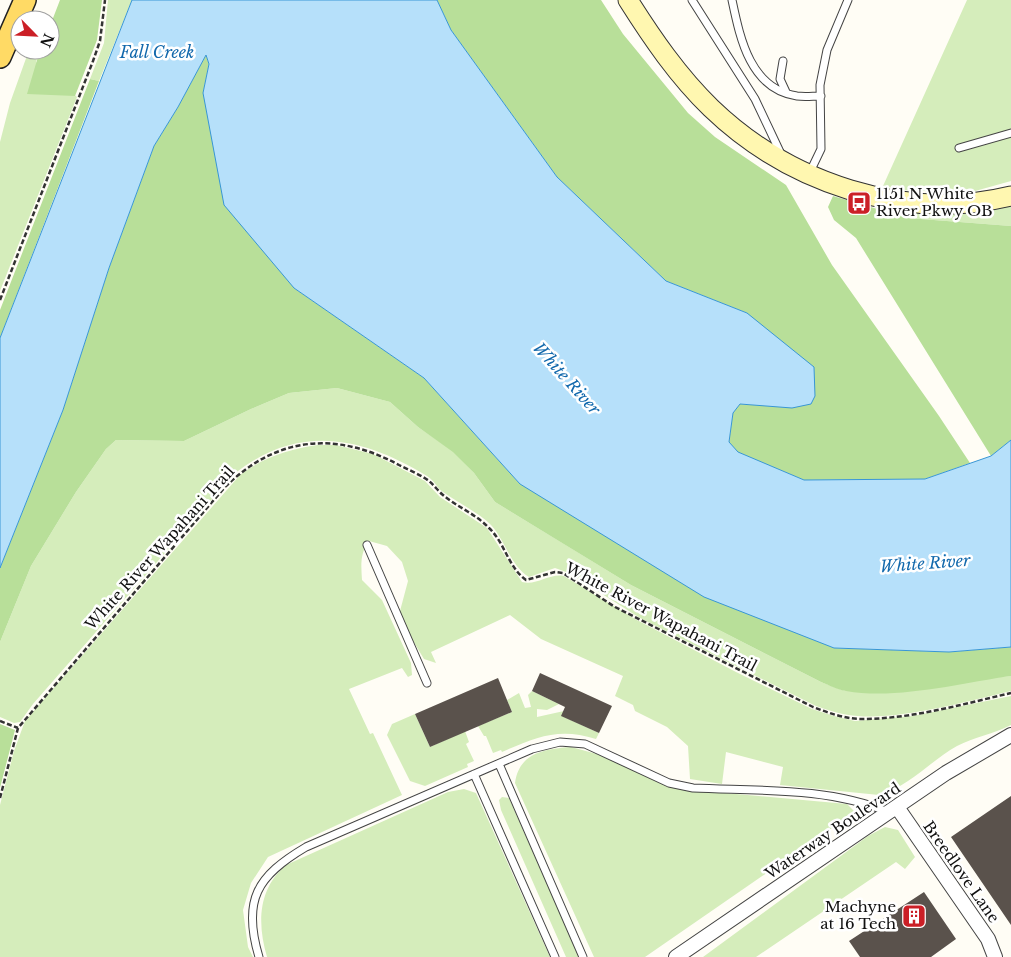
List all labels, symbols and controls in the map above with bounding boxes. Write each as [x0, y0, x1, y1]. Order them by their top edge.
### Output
north arrow [10, 10, 60, 60]
text: N [36, 31, 58, 50]
water label: Fall Creek [119, 42, 194, 62]
place label: 1151 N White River Pkwy OB [876, 184, 993, 220]
bus stop icon: 1151 N White River Pkwy OB [846, 190, 872, 216]
water label: White River [529, 338, 605, 419]
street label: White River Wapahani Trail [80, 462, 238, 634]
water label: White River [879, 550, 971, 576]
street label: White River Wapahani Trail [561, 557, 760, 675]
street label: Waterway Boulevard [761, 778, 904, 884]
street label: Breedlove Lane [919, 817, 1004, 926]
place label: Machyne at 16 Tech [820, 897, 896, 933]
building icon: Machyne at 16 Tech [901, 903, 927, 929]

